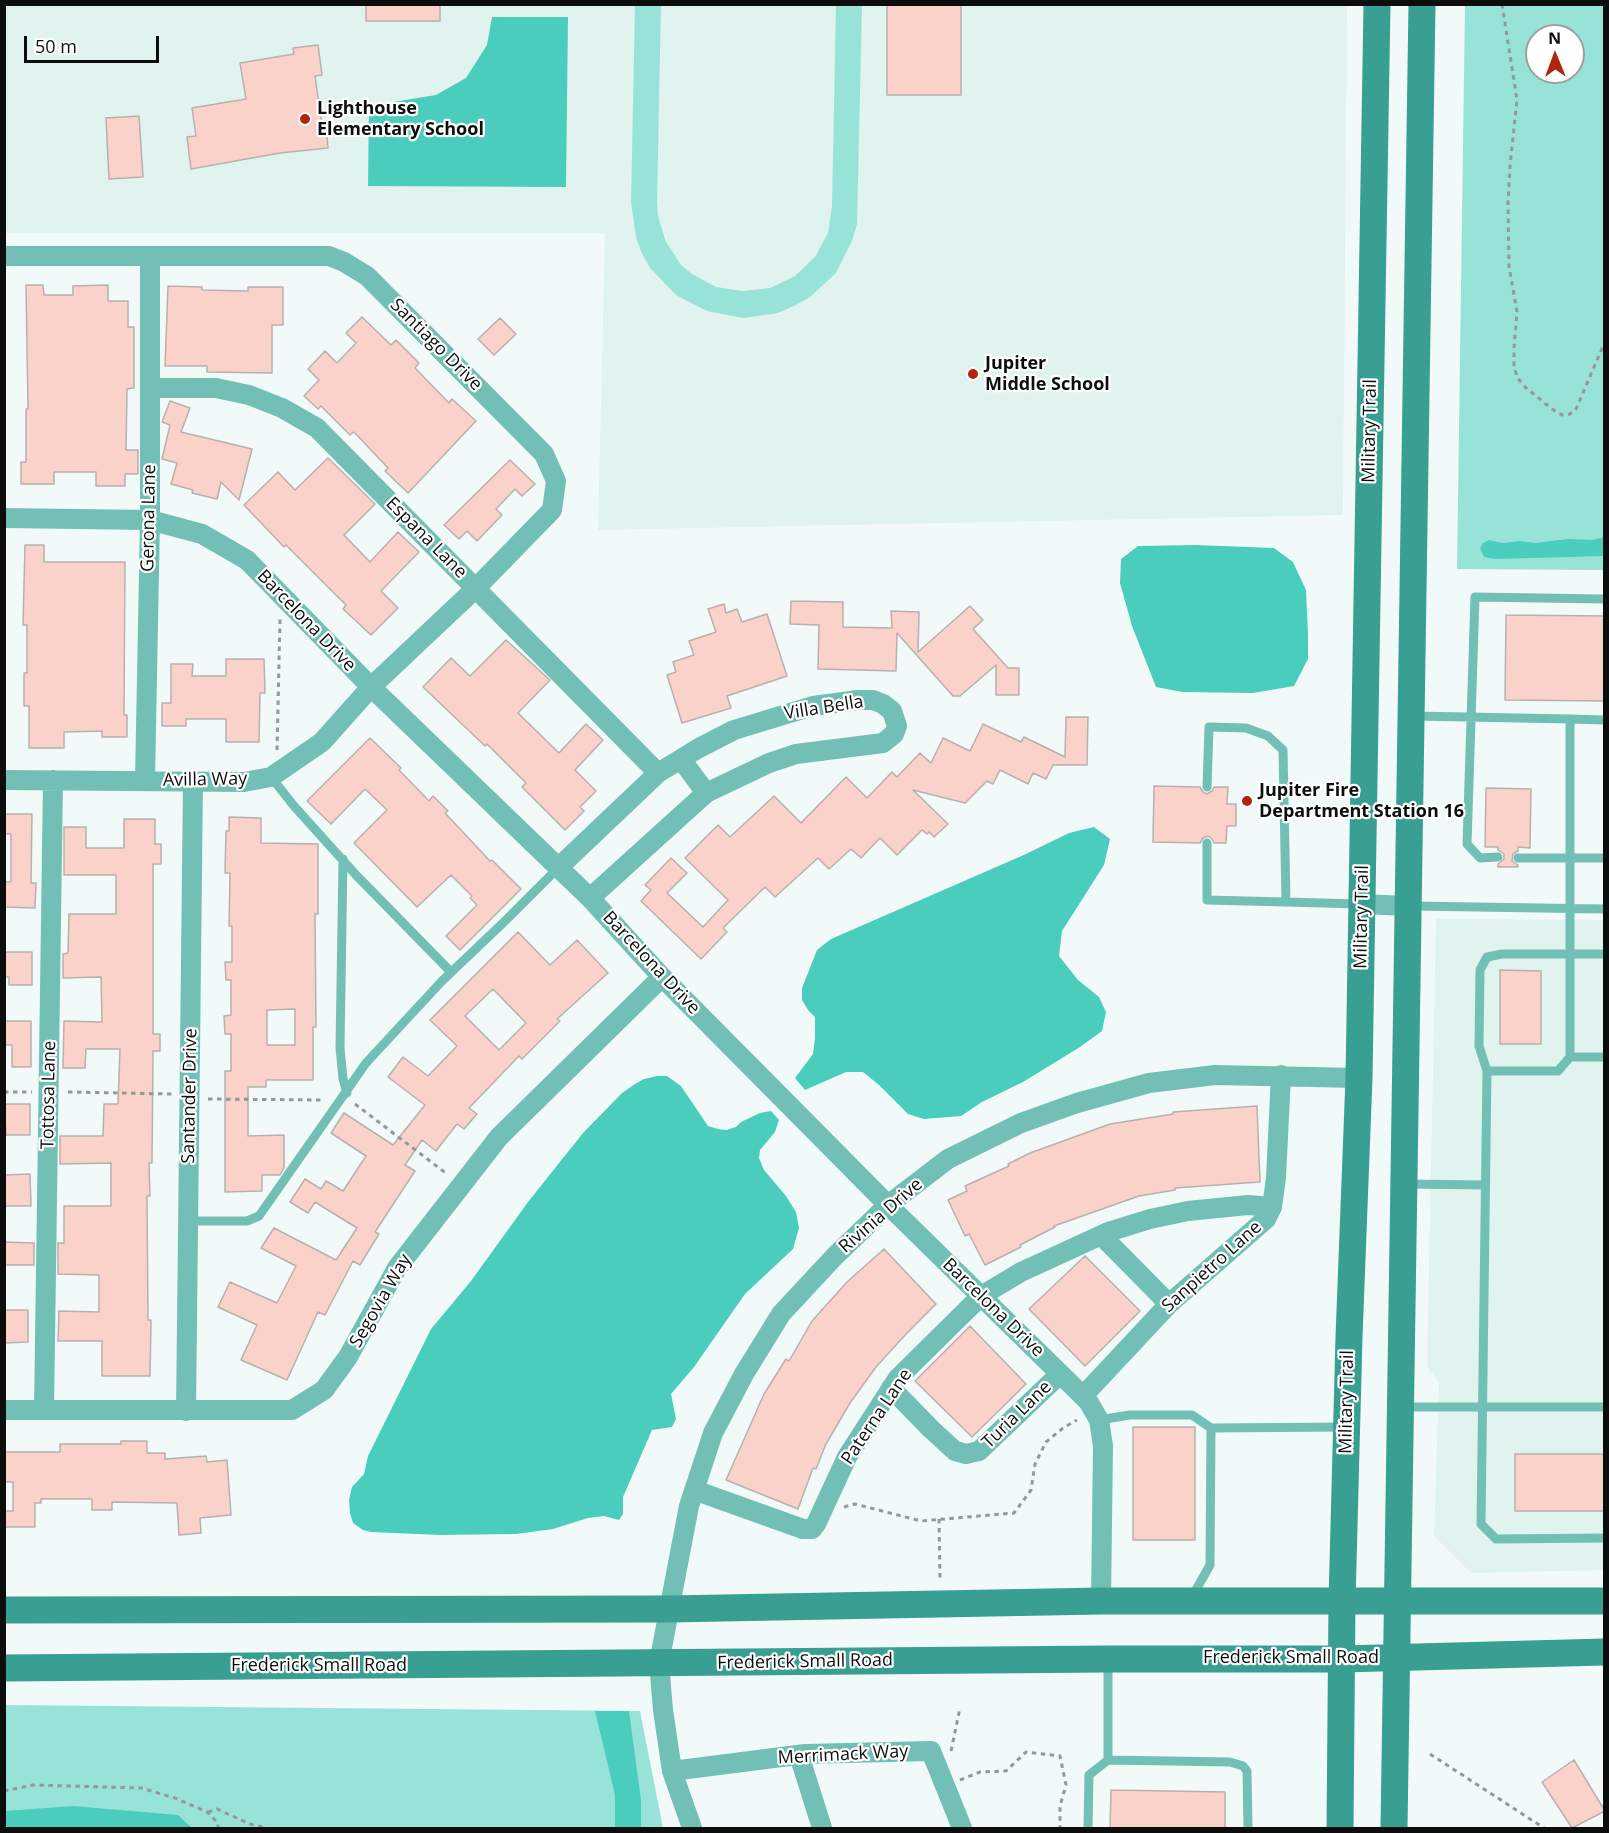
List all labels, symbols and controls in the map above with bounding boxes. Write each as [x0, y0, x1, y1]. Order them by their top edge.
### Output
scale bar [27, 24, 162, 62]
north arrow [1525, 24, 1585, 84]
text: N [1548, 27, 1561, 49]
text: 50 m [35, 34, 77, 58]
place label: Lighthouse Elementary School [317, 98, 484, 140]
marker: Lighthouse Elementary School [298, 112, 312, 126]
street label: Santiago Drive [386, 295, 486, 395]
place label: Jupiter Middle School [985, 353, 1110, 395]
marker: Jupiter Middle School [966, 367, 980, 381]
street label: Military Trail [1358, 379, 1382, 483]
street label: Gerona Lane [137, 464, 161, 572]
street label: Espana Lane [381, 493, 471, 583]
street label: Barcelona Drive [252, 566, 360, 676]
street label: Villa Bella [783, 691, 865, 725]
street label: Avilla Way [163, 768, 247, 792]
place label: Jupiter Fire Department Station 16 [1259, 780, 1464, 822]
marker: Jupiter Fire Department Station 16 [1240, 794, 1254, 808]
street label: Military Trail [1350, 865, 1374, 969]
street label: Barcelona Drive [598, 907, 704, 1019]
street label: Santander Drive [178, 1028, 202, 1164]
street label: Tottosa Lane [37, 1041, 61, 1149]
street label: Rivinia Drive [835, 1174, 927, 1258]
street label: Sanpietro Lane [1158, 1217, 1266, 1317]
street label: Segovia Way [346, 1250, 416, 1352]
street label: Barcelona Drive [938, 1254, 1048, 1362]
street label: Military Trail [1335, 1350, 1359, 1454]
street label: Paterna Lane [837, 1365, 917, 1469]
street label: Turia Lane [978, 1377, 1056, 1453]
street label: Frederick Small Road [1203, 1647, 1379, 1669]
street label: Frederick Small Road [717, 1650, 893, 1674]
street label: Frederick Small Road [231, 1655, 407, 1677]
street label: Merrimack Way [777, 1741, 909, 1769]

